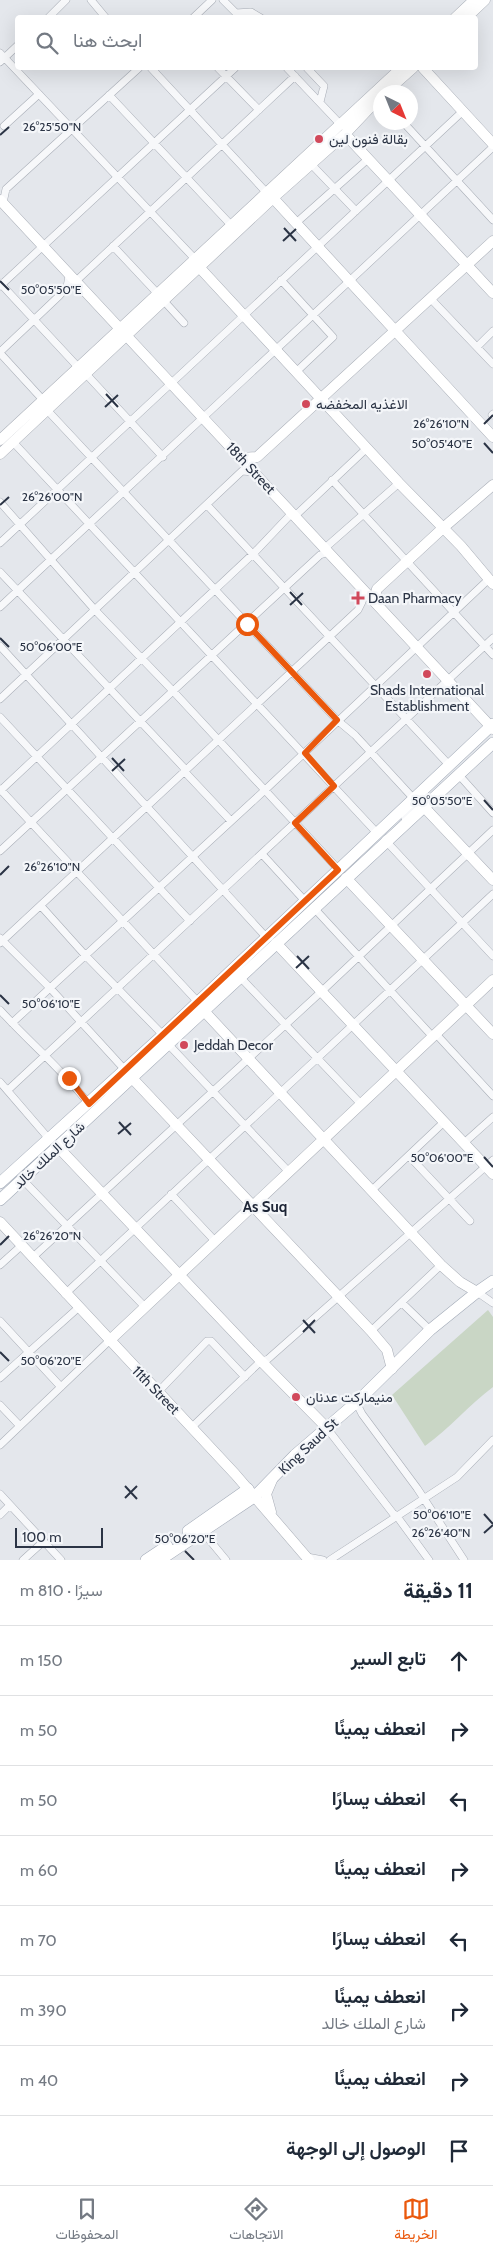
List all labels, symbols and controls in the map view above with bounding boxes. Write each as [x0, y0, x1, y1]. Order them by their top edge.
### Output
search box [15, 15, 478, 70]
icon: search [33, 29, 61, 57]
text: ابحث هنا [73, 29, 142, 52]
north arrow [373, 85, 418, 130]
text: 26°25'50"N [23, 119, 81, 134]
place label: بقالة فنون لين [329, 130, 408, 148]
marker: بقالة فنون لين [313, 133, 325, 145]
text: 50°05'50"E [21, 282, 82, 297]
place label: الاغذيه المخفضه [316, 395, 408, 413]
marker: الاغذيه المخفضه [300, 398, 312, 410]
text: 26°26'10"N [413, 416, 469, 431]
text: 50°05'40"E [412, 436, 473, 451]
street label: 18th Street [222, 438, 280, 498]
text: 26°26'00"N [22, 489, 82, 504]
place label: Daan Pharmacy [368, 589, 462, 607]
marker: Daan Pharmacy [352, 592, 364, 604]
route start [236, 613, 259, 636]
text: 50°06'00"E [20, 639, 83, 654]
marker: Shads International Establishment [421, 668, 433, 680]
place label: Shads International Establishment [370, 681, 485, 715]
text: 50°05'50"E [412, 793, 473, 808]
text: 26°26'10"N [24, 859, 80, 874]
text: 50°06'10"E [22, 996, 81, 1011]
place label: Jeddah Decor [193, 1036, 274, 1054]
marker: Jeddah Decor [178, 1039, 190, 1051]
route end [58, 1067, 81, 1090]
street label: شارع الملك خالد [9, 1117, 90, 1194]
text: 50°06'00"E [411, 1150, 474, 1165]
district label: As Suq [243, 1198, 287, 1216]
text: 26°26'20"N [23, 1228, 81, 1243]
text: 50°06'20"E [21, 1353, 82, 1368]
street label: 11th Street [128, 1362, 184, 1418]
place label: منيماركت عدنان [306, 1388, 393, 1406]
marker: منيماركت عدنان [290, 1391, 302, 1403]
street label: King Saud St [274, 1414, 342, 1478]
text: 50°06'10"E [413, 1507, 472, 1522]
scale bar [15, 1525, 102, 1548]
text: 26°26'40"N [411, 1525, 471, 1540]
text: 100 m [22, 1528, 62, 1546]
text: 50°06'20"E [155, 1531, 216, 1546]
text: 11 دقيقة [403, 1578, 473, 1603]
text: سيرًا · 810 m [20, 1581, 103, 1600]
text: تابع السير [351, 1647, 426, 1670]
icon: ahead [445, 1647, 473, 1675]
text: 150 m [20, 1651, 63, 1670]
text: انعطف يمينًا [334, 1717, 426, 1740]
icon: right [445, 1717, 473, 1745]
text: 50 m [20, 1721, 57, 1740]
text: انعطف يسارًا [332, 1787, 426, 1810]
icon: left [445, 1787, 473, 1815]
text: 50 m [20, 1791, 57, 1810]
text: انعطف يمينًا [334, 1857, 426, 1880]
icon: right [445, 1857, 473, 1885]
text: 60 m [20, 1861, 58, 1880]
text: انعطف يسارًا [332, 1927, 426, 1950]
icon: left [445, 1927, 473, 1955]
text: 70 m [20, 1931, 57, 1950]
text: انعطف يمينًا [334, 1985, 426, 2008]
icon: right [445, 1997, 473, 2025]
text: 390 m [20, 2001, 67, 2020]
text: شارع الملك خالد [321, 2014, 426, 2033]
text: انعطف يمينًا [334, 2067, 426, 2090]
icon: right [445, 2067, 473, 2095]
text: 40 m [20, 2071, 58, 2090]
text: الوصول إلى الوجهة [286, 2137, 426, 2160]
icon: arrive [445, 2137, 473, 2165]
tab: المحفوظات [55, 2195, 118, 2247]
tab: الاتجاهات [229, 2195, 284, 2247]
tab: الخريطة [394, 2195, 438, 2247]

